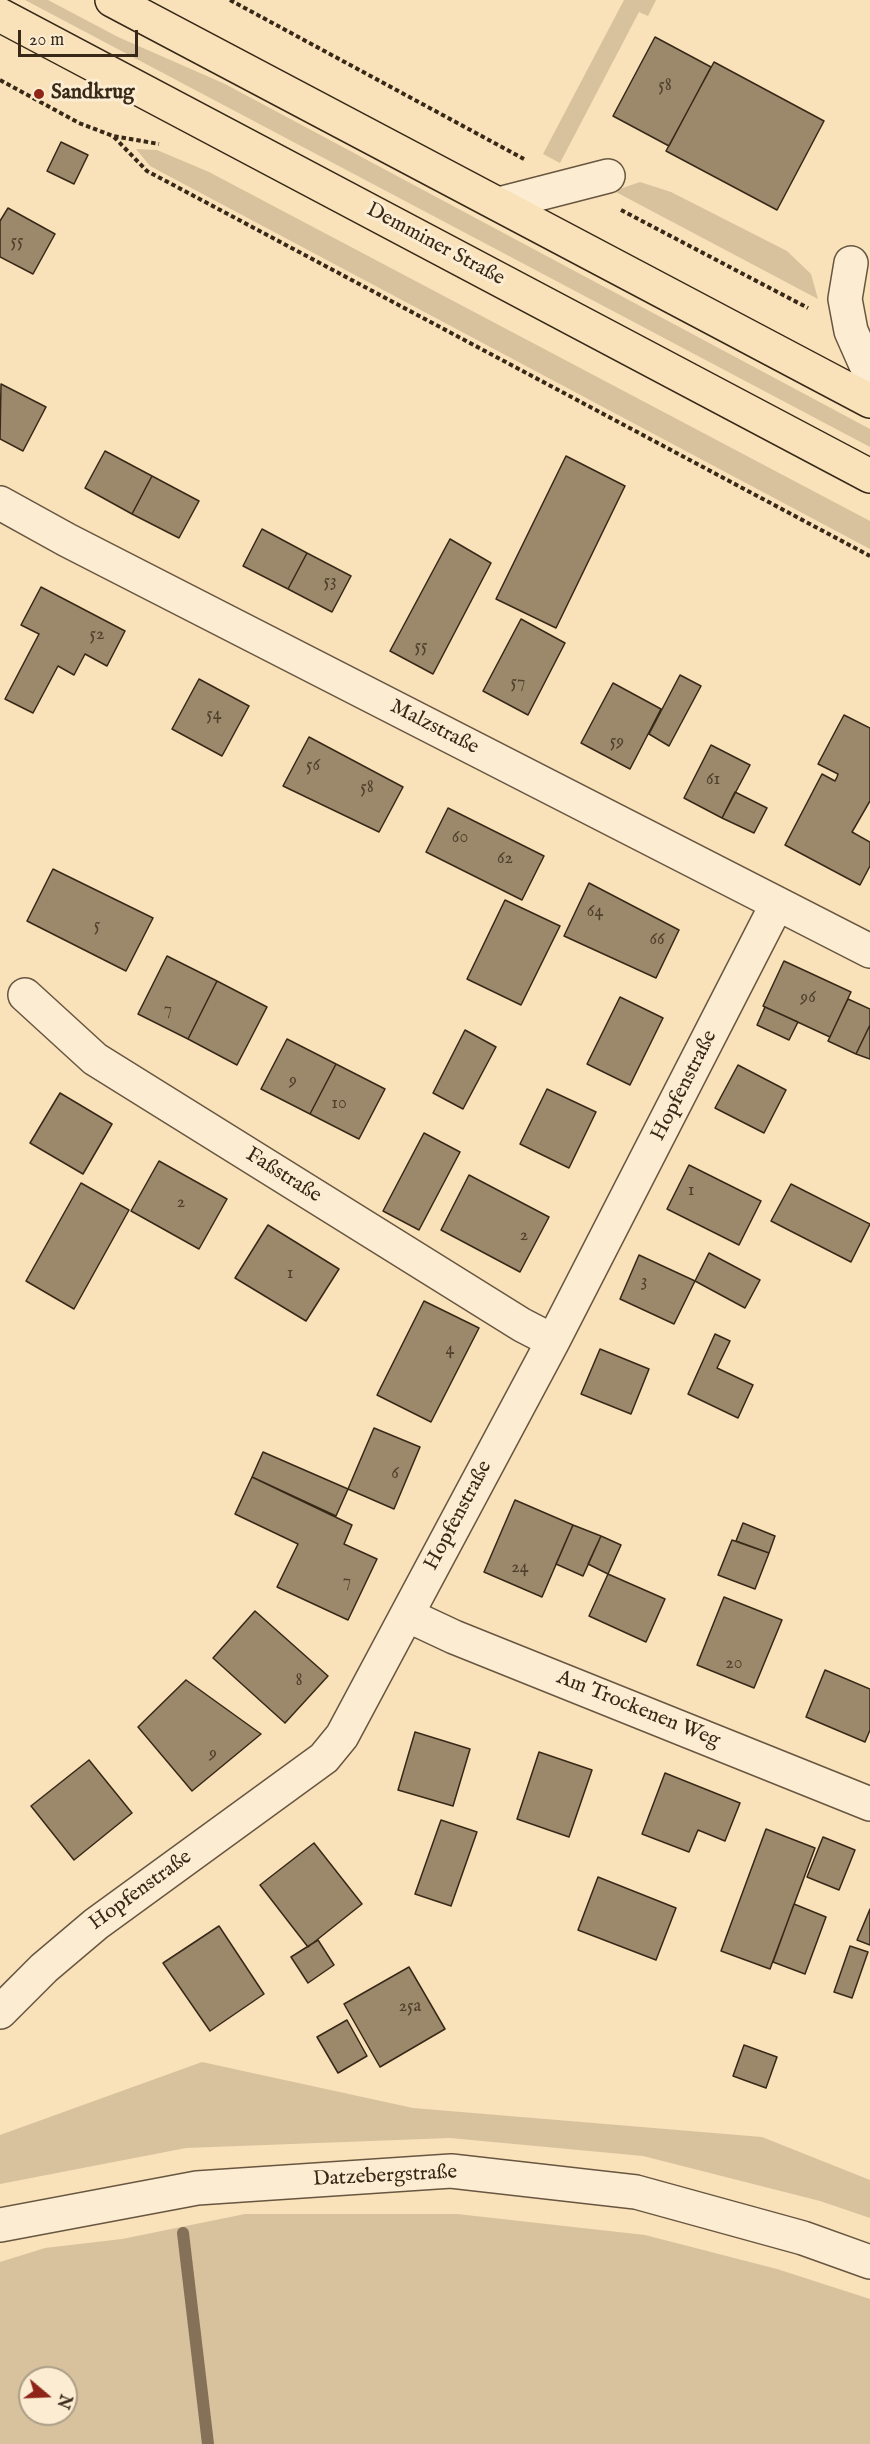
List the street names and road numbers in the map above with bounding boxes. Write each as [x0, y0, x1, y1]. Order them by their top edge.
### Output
street label: Demminer Straße [362, 198, 508, 292]
street label: Malzstraße [385, 695, 483, 761]
street label: Hopfenstraße [646, 1027, 724, 1145]
street label: Faßstraße [240, 1143, 326, 1209]
street label: Hopfenstraße [420, 1457, 498, 1575]
street label: Am Trockenen Weg [553, 1666, 723, 1754]
street label: Hopfenstraße [85, 1845, 197, 1937]
street label: Datzebergstraße [312, 2161, 458, 2193]

